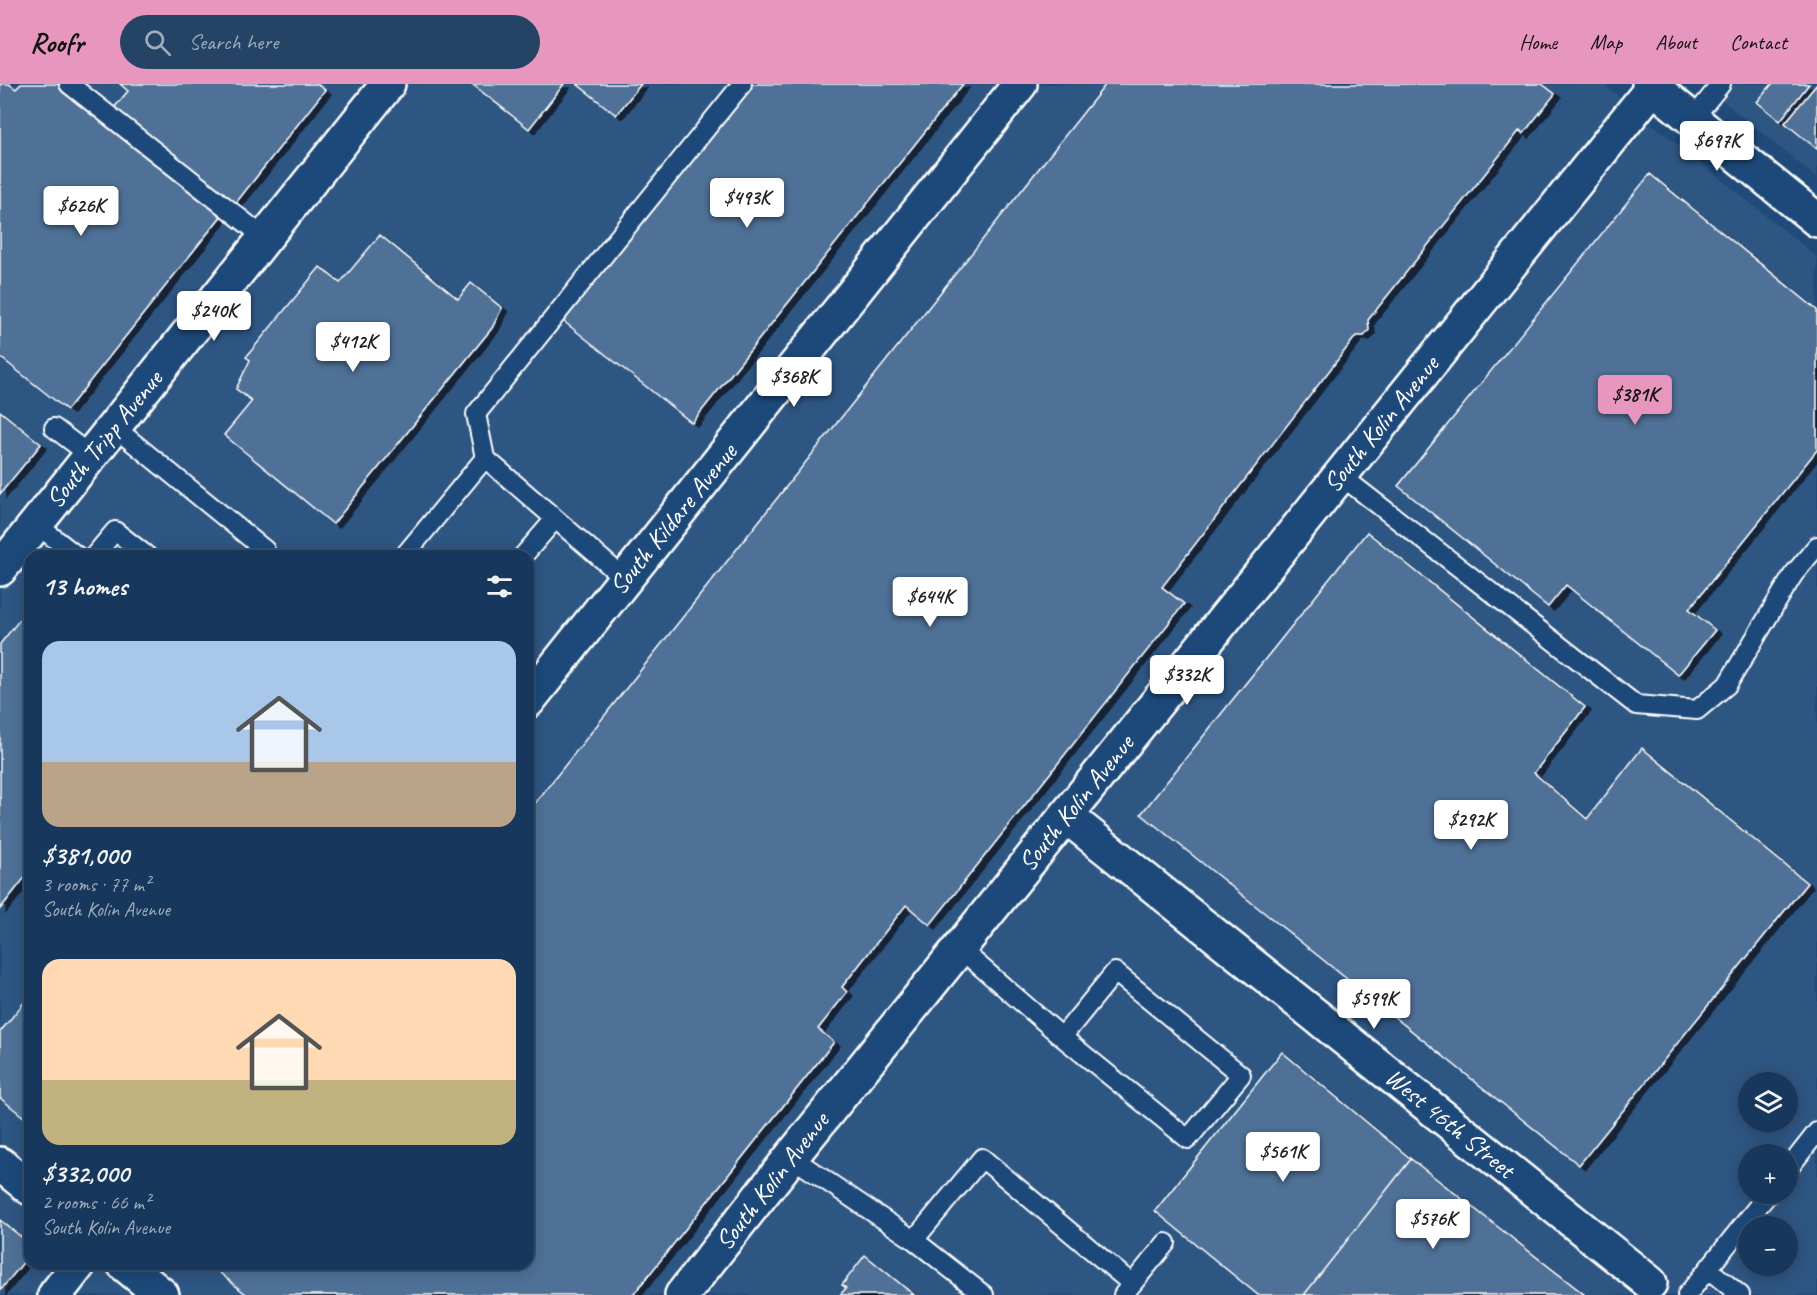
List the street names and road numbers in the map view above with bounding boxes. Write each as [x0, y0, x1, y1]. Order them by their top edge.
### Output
street label: South Kolin Avenue [1316, 347, 1448, 499]
street label: South Tripp Avenue [38, 362, 171, 515]
street label: South Kildare Avenue [602, 435, 745, 601]
street label: South Kolin Avenue [1011, 726, 1143, 878]
street label: West 46th Street [1378, 1061, 1523, 1187]
street label: South Kolin Avenue [708, 1103, 838, 1257]

